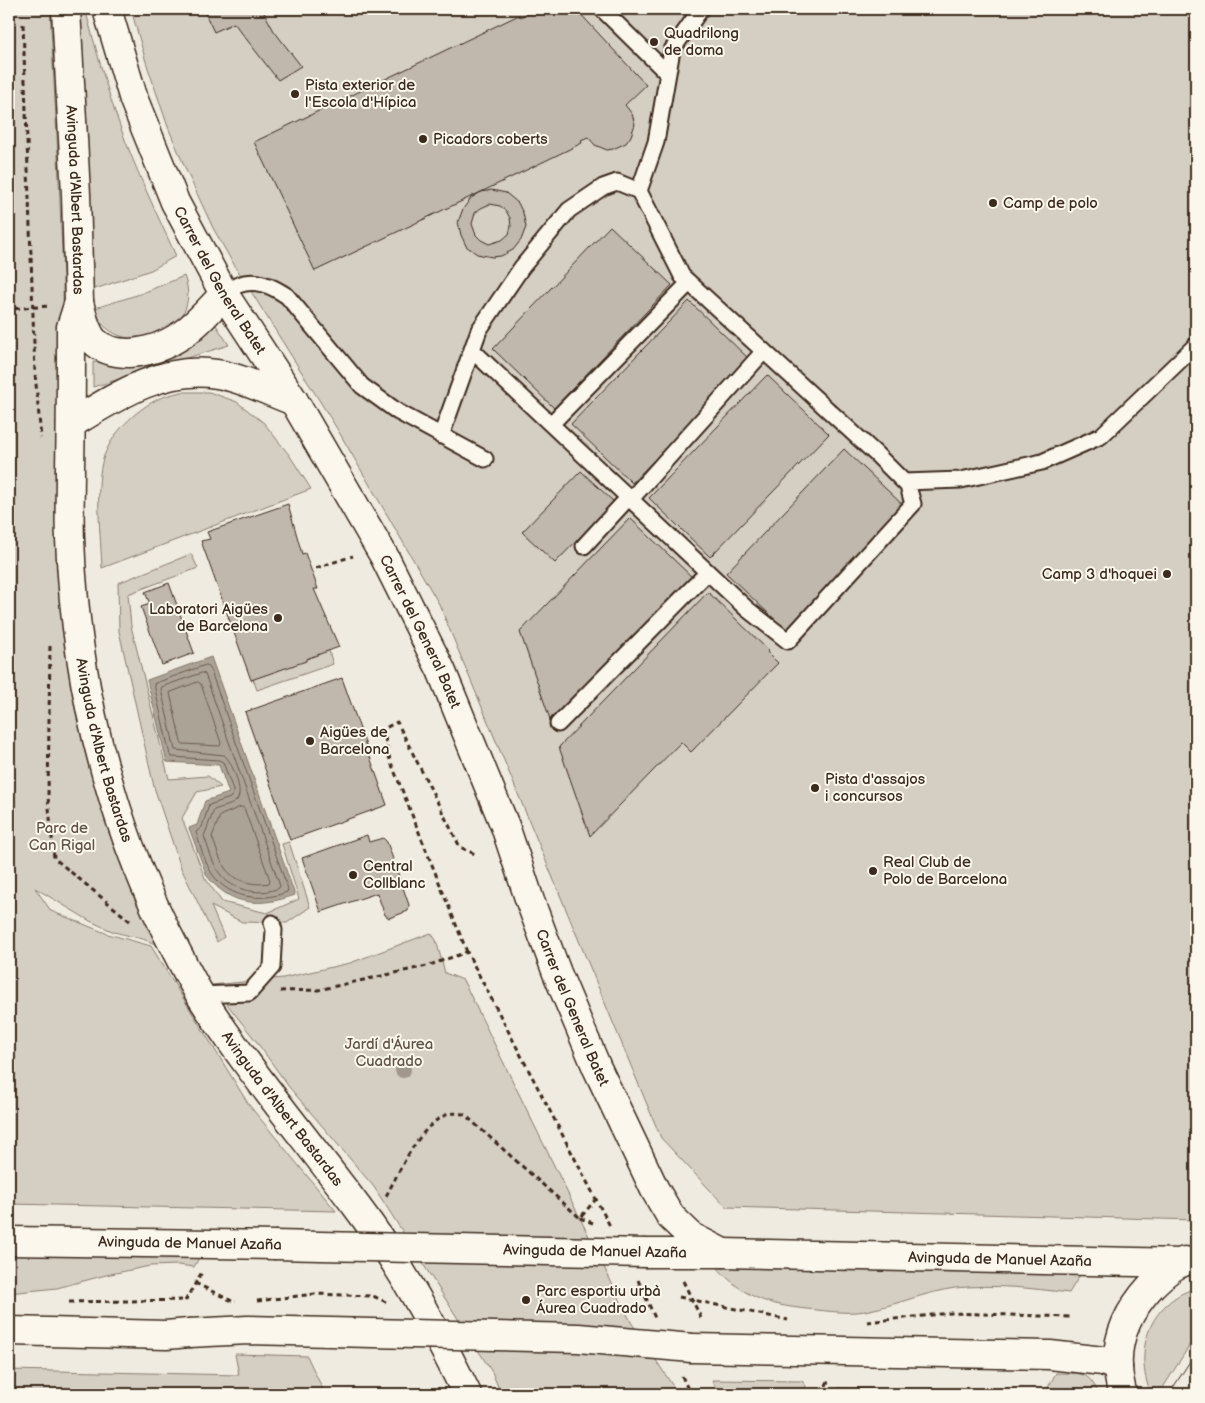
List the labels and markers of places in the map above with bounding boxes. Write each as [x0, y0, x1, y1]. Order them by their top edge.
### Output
place label: Quadrilong de doma [664, 24, 739, 60]
marker: Quadrilong de doma [648, 36, 660, 48]
place label: Pista exterior de l'Escola d'Hípica [305, 76, 416, 112]
marker: Pista exterior de l'Escola d'Hípica [289, 88, 301, 100]
place label: Picadors coberts [433, 130, 548, 149]
marker: Picadors coberts [417, 133, 429, 145]
place label: Camp de polo [1003, 194, 1098, 213]
marker: Camp de polo [987, 197, 999, 209]
place label: Camp 3 d'hoquei [1042, 565, 1157, 584]
marker: Camp 3 d'hoquei [1161, 568, 1173, 580]
place label: Laboratori Aigües de Barcelona [149, 600, 269, 636]
marker: Laboratori Aigües de Barcelona [272, 612, 284, 624]
place label: Aigües de Barcelona [320, 723, 389, 759]
marker: Aigües de Barcelona [304, 735, 316, 747]
place label: Pista d'assajos i concursos [825, 770, 926, 806]
marker: Pista d'assajos i concursos [809, 782, 821, 794]
place label: Real Club de Polo de Barcelona [883, 853, 1007, 889]
place label: Central Collblanc [363, 857, 426, 893]
marker: Real Club de Polo de Barcelona [867, 865, 879, 877]
marker: Central Collblanc [347, 869, 359, 881]
place label: Parc esportiu urbà Áurea Cuadrado [536, 1282, 661, 1318]
marker: Parc esportiu urbà Áurea Cuadrado [520, 1294, 532, 1306]

